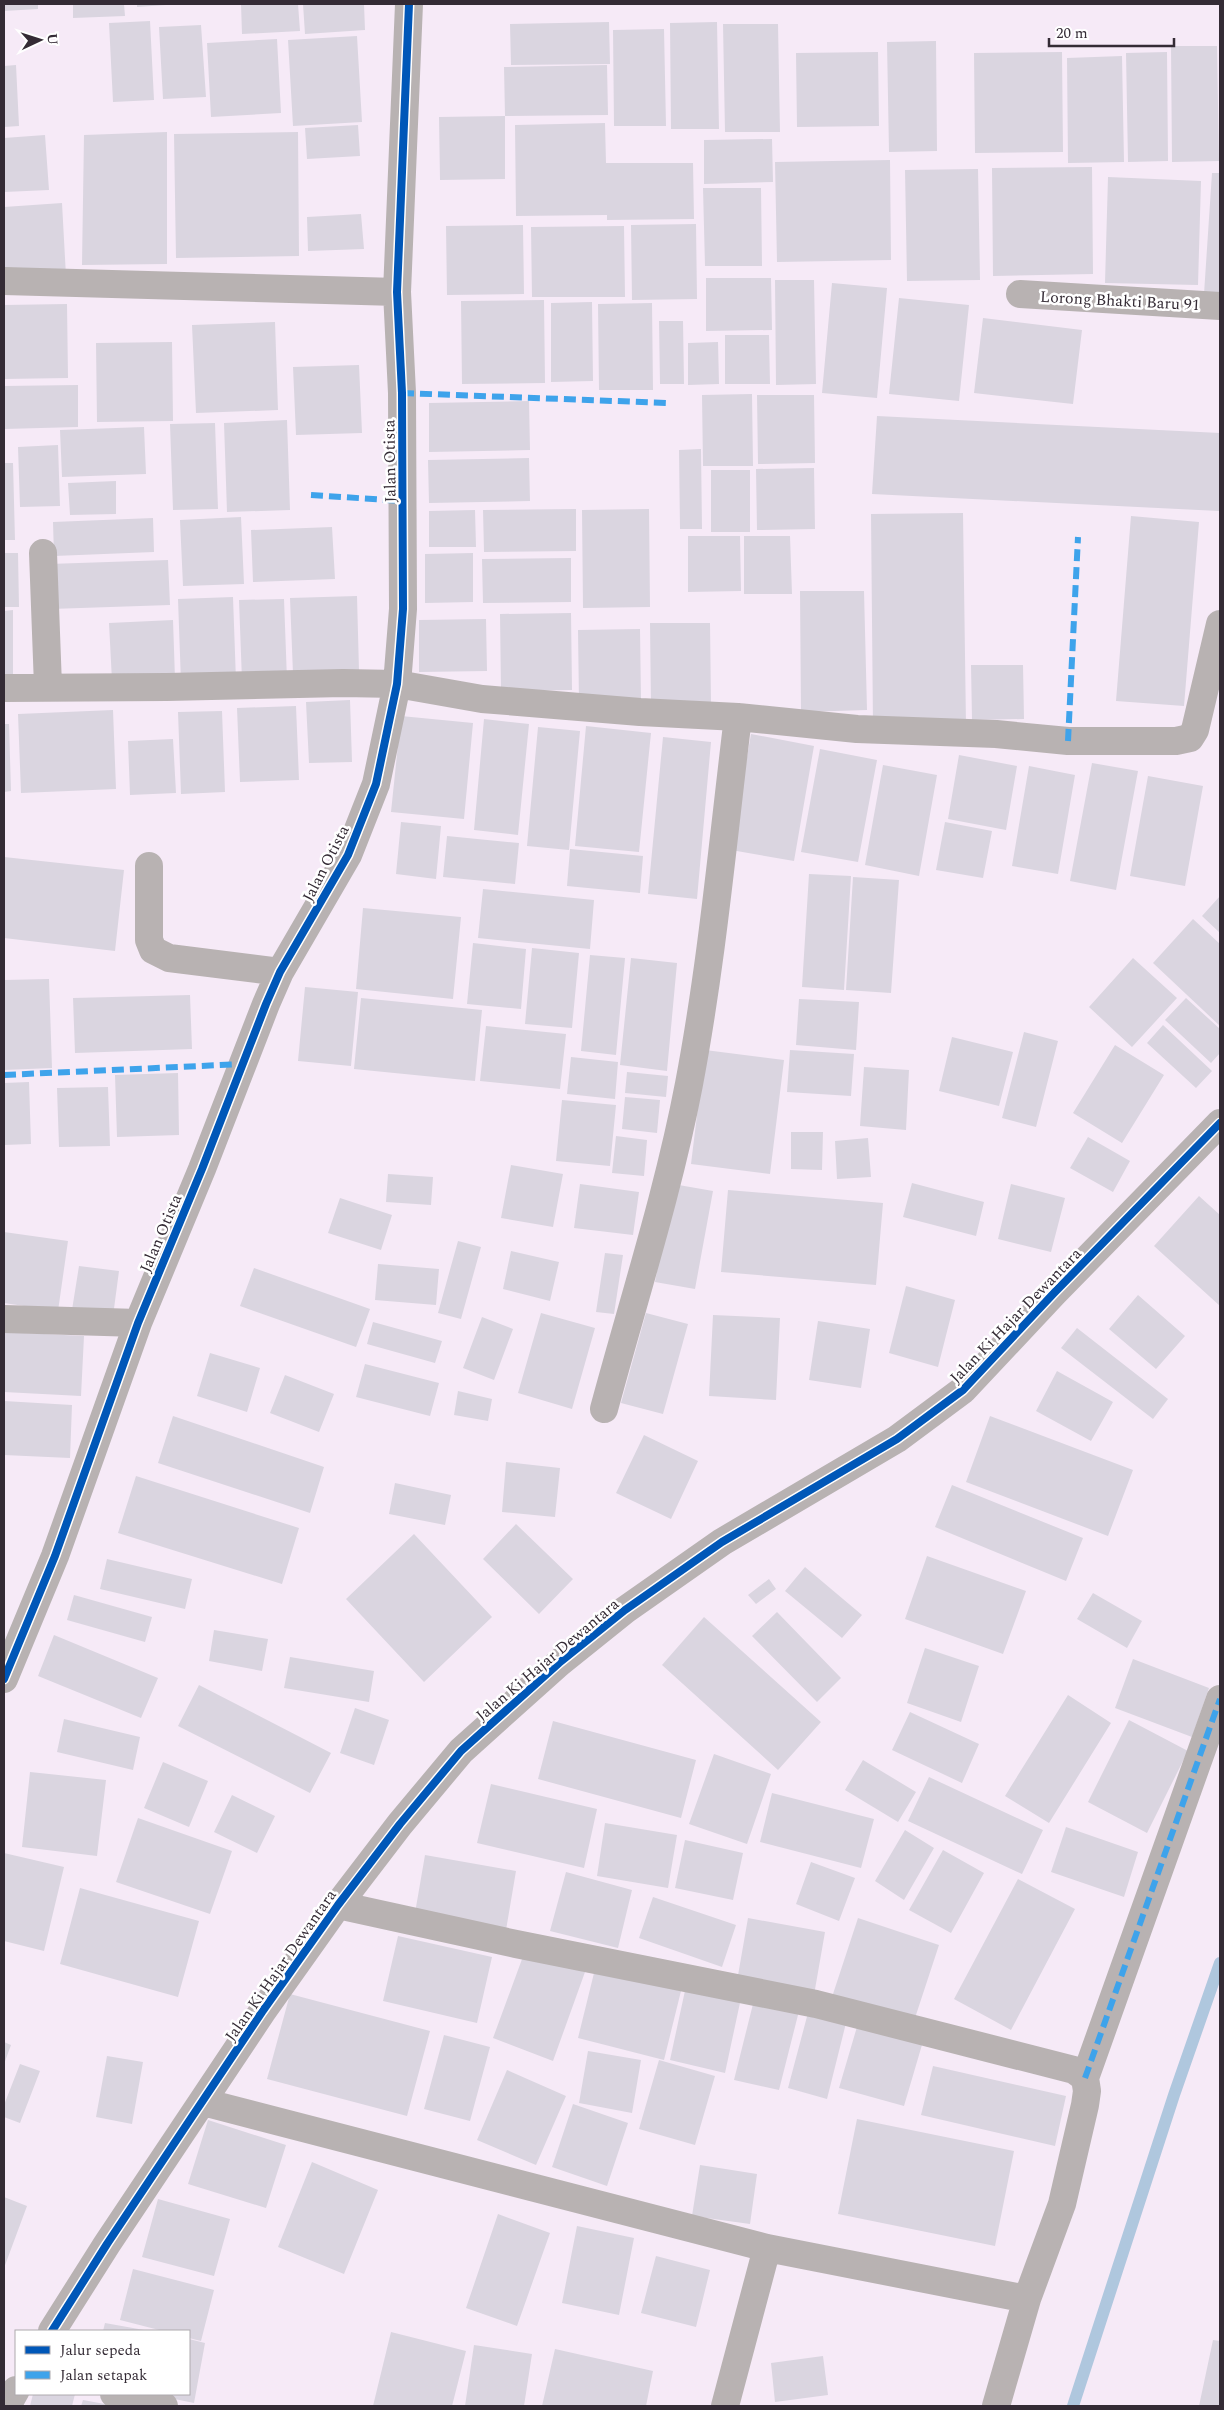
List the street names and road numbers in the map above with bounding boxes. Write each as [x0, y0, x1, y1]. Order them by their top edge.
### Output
street label: Lorong Bhakti Baru 91 [1039, 285, 1200, 317]
street label: Jalan Otista [377, 419, 403, 503]
street label: Jalan Otista [296, 821, 356, 906]
street label: Jalan Otista [134, 1190, 188, 1276]
street label: Jalan Ki Hajar Dewantara [944, 1242, 1087, 1389]
street label: Jalan Ki Hajar Dewantara [471, 1592, 625, 1727]
street label: Jalan Ki Hajar Dewantara [219, 1884, 343, 2047]

